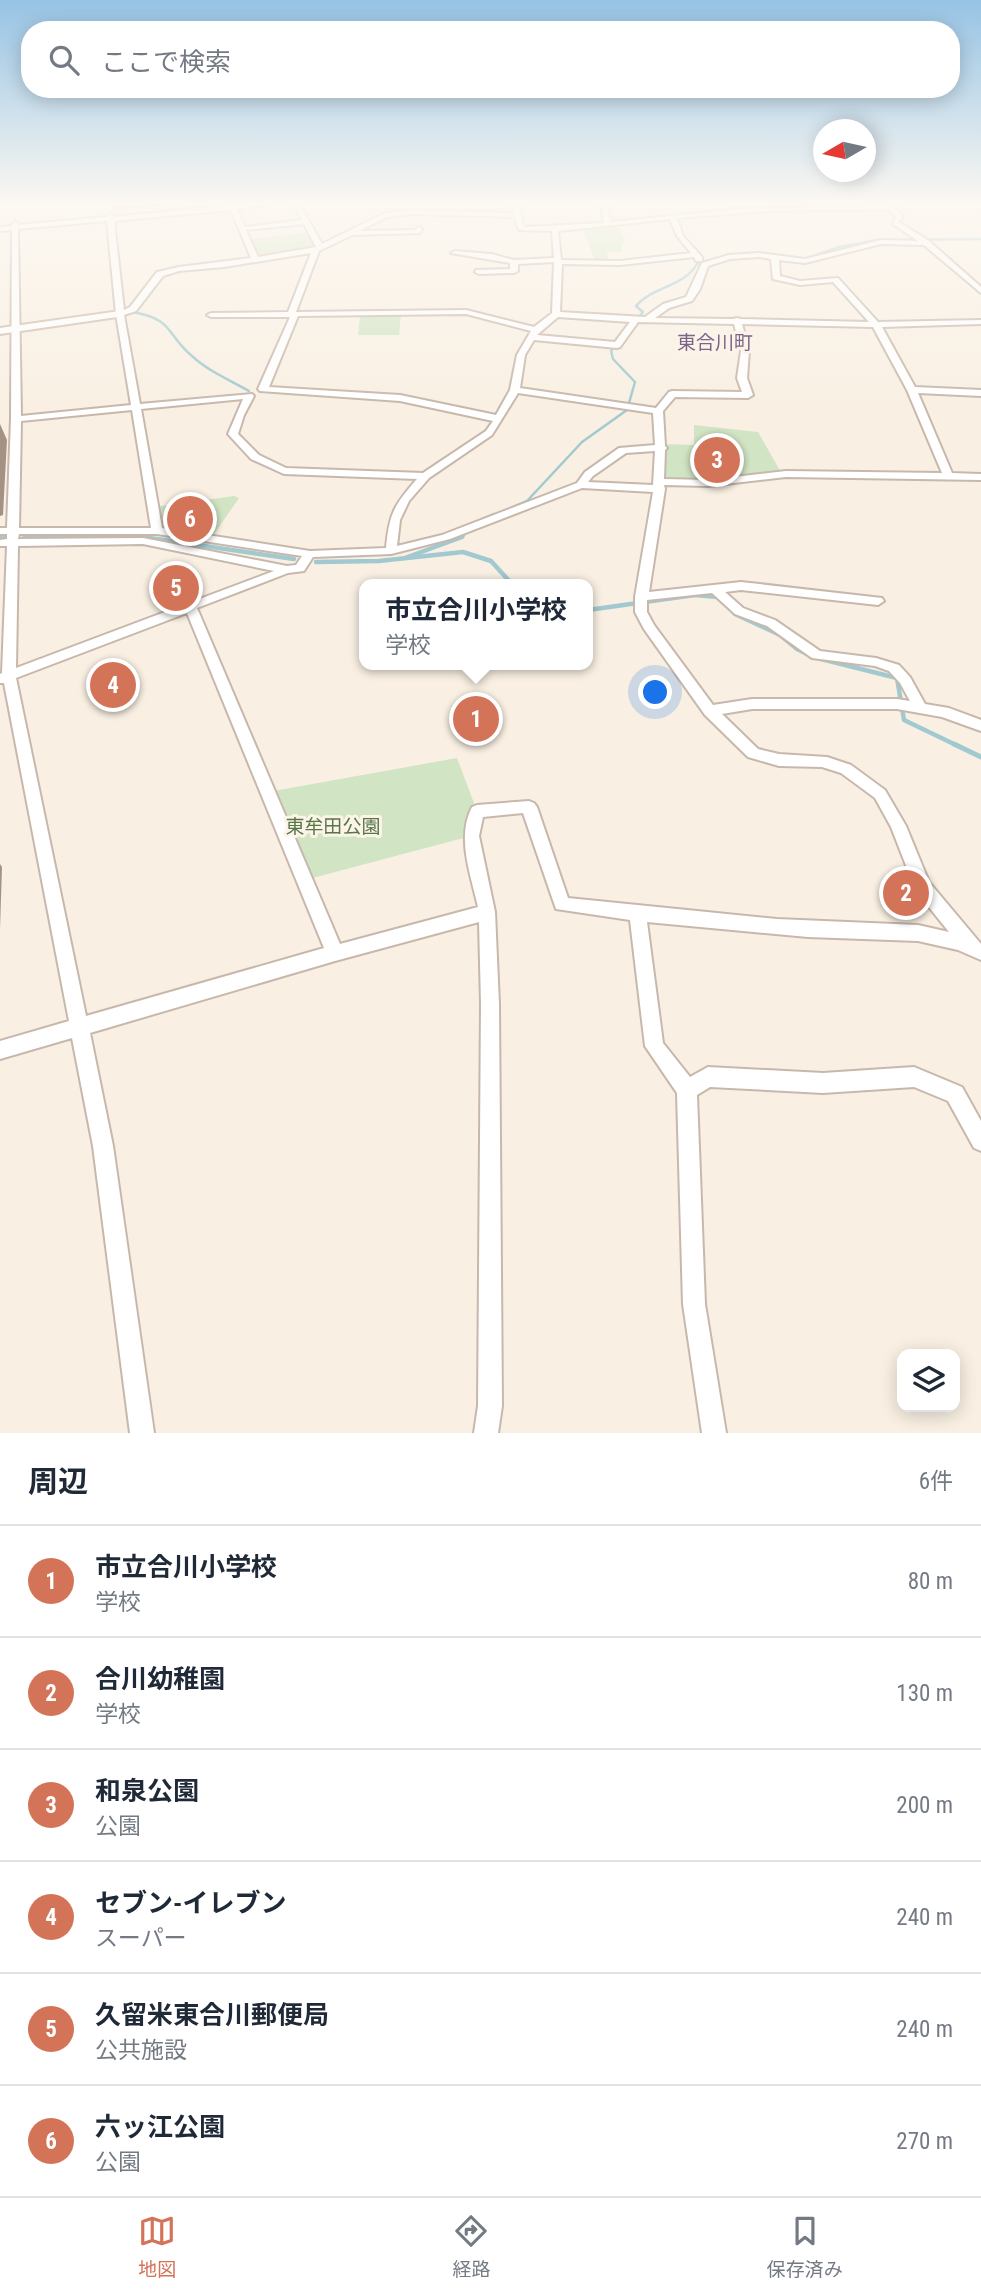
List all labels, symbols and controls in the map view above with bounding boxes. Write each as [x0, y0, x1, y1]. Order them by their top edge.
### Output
search box [21, 21, 960, 98]
icon: search [45, 41, 83, 79]
text: ここで検索 [101, 47, 231, 77]
north arrow [813, 119, 876, 182]
district label: 東合川町 [677, 331, 753, 354]
pin: 3 [694, 434, 740, 486]
pin: 6 [167, 493, 213, 545]
pin: 5 [153, 562, 199, 614]
popup [359, 579, 593, 670]
text: 市立合川小学校 [385, 595, 567, 625]
text: 学校 [385, 632, 431, 659]
pin: 4 [90, 659, 136, 711]
your location [638, 675, 672, 709]
pin: 1 [453, 693, 499, 745]
park label: 東牟田公園 [285, 815, 381, 838]
pin: 2 [883, 867, 929, 919]
map controls [897, 1349, 960, 1412]
button: layers [897, 1349, 960, 1412]
text: 周辺 [28, 1464, 88, 1499]
text: 6件 [919, 1468, 953, 1495]
text: 市立合川小学校 [95, 1552, 277, 1582]
text: 1 [45, 1568, 57, 1595]
text: 80 m [908, 1568, 953, 1595]
text: 学校 [95, 1589, 141, 1616]
text: 合川幼稚園 [95, 1664, 225, 1694]
text: 2 [45, 1680, 57, 1707]
text: 130 m [896, 1680, 953, 1707]
text: 学校 [95, 1701, 141, 1728]
text: 和泉公園 [95, 1776, 199, 1806]
text: 3 [45, 1792, 57, 1819]
text: 200 m [896, 1792, 953, 1819]
text: 公園 [95, 1813, 141, 1840]
text: セブン-イレブン [95, 1888, 286, 1918]
text: 4 [45, 1904, 57, 1931]
text: 240 m [896, 1904, 953, 1931]
text: スーパー [95, 1925, 187, 1952]
text: 久留米東合川郵便局 [95, 2000, 329, 2030]
text: 5 [45, 2016, 57, 2043]
text: 240 m [896, 2016, 953, 2043]
text: 公共施設 [95, 2037, 187, 2064]
text: 六ッ江公園 [95, 2112, 225, 2142]
text: 6 [45, 2128, 57, 2155]
text: 270 m [896, 2128, 953, 2155]
text: 公園 [95, 2149, 141, 2176]
tab: 地図 [138, 2212, 176, 2281]
tab: 経路 [452, 2212, 491, 2281]
tab: 保存済み [767, 2212, 843, 2281]

